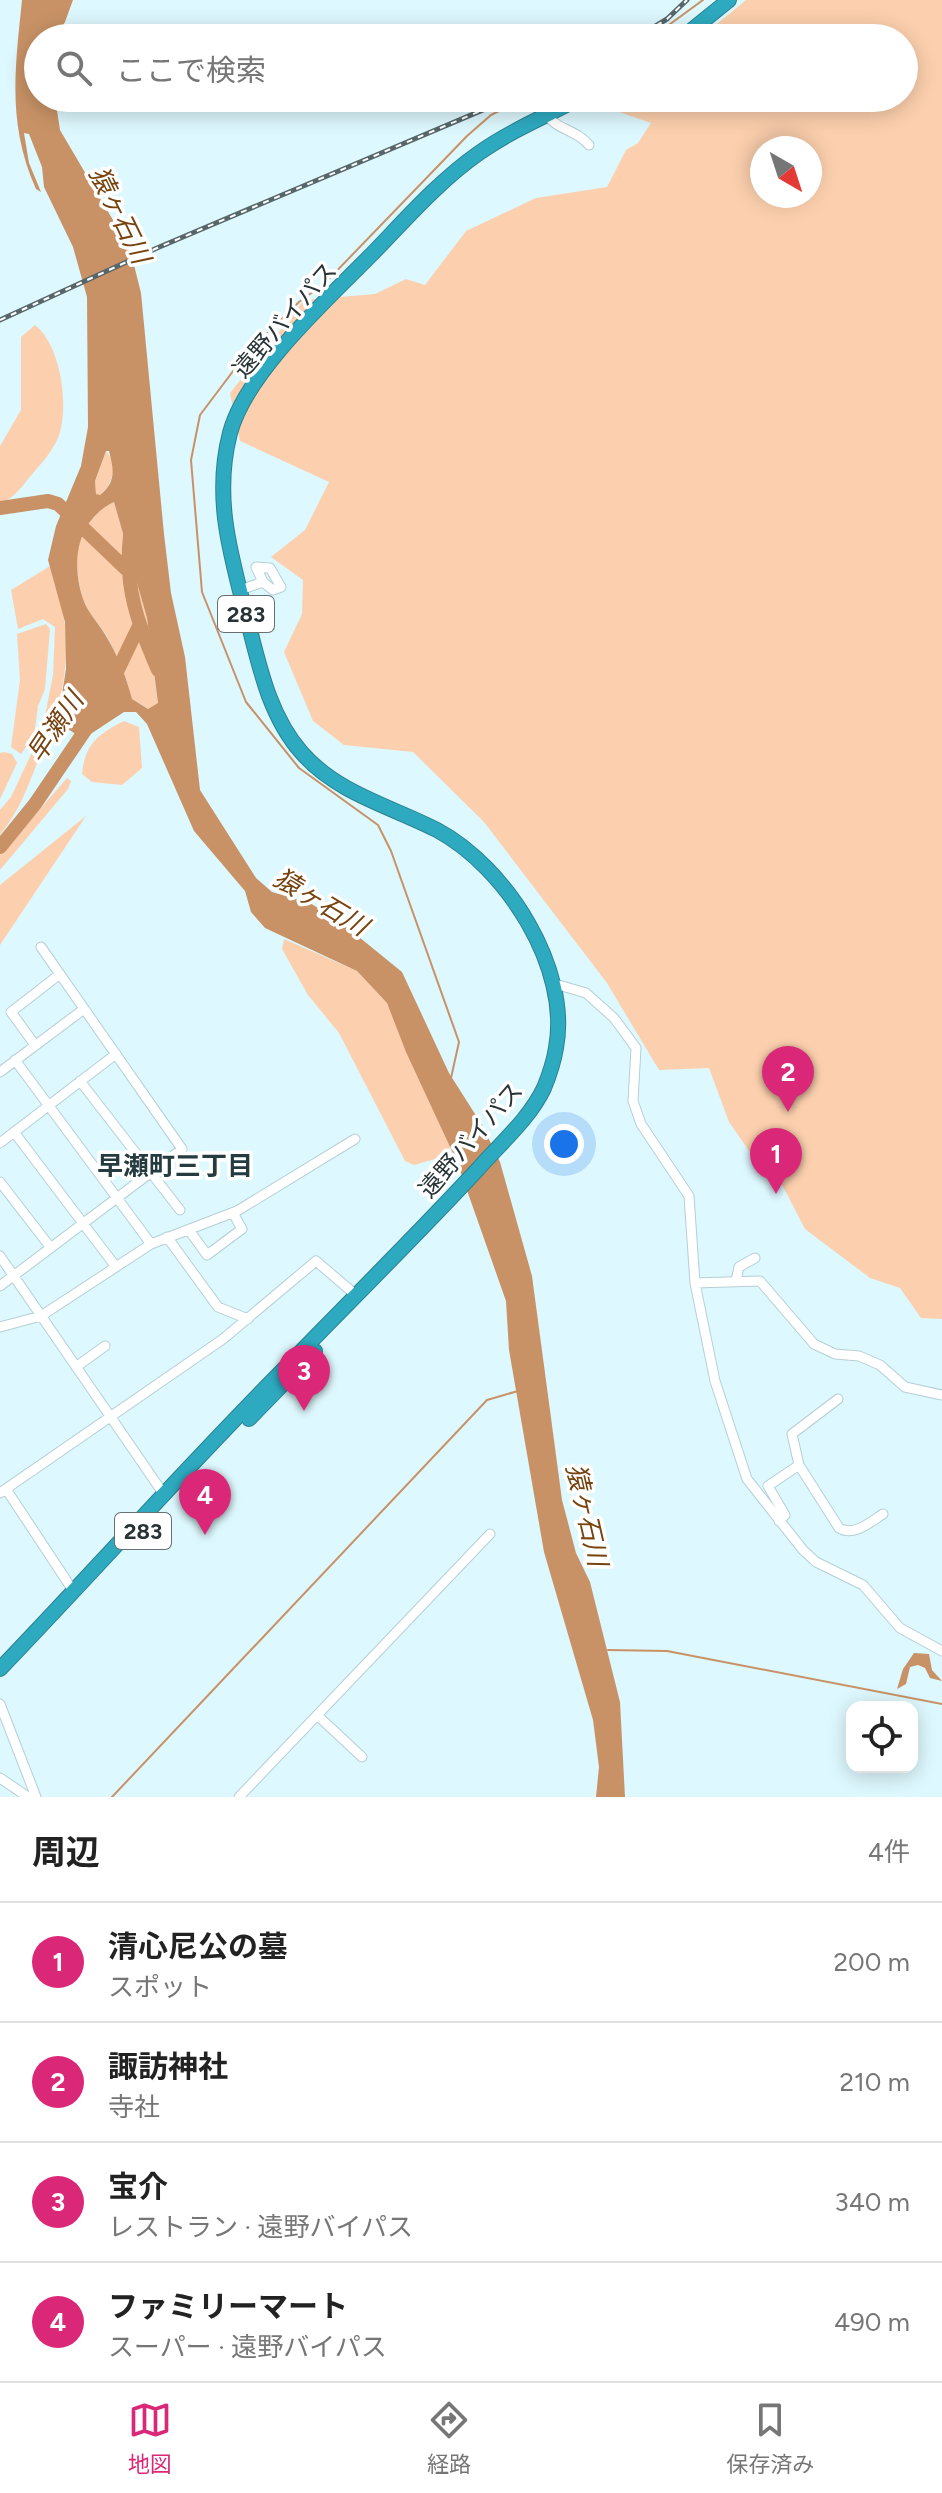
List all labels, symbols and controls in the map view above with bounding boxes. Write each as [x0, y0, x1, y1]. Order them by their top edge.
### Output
search box [24, 24, 918, 112]
icon: search [52, 46, 96, 90]
text: ここで検索 [116, 52, 266, 89]
north arrow [750, 136, 822, 208]
water label: 猿ヶ石川 [83, 161, 158, 271]
street label: 遠野バイパス [227, 256, 343, 383]
road number: 283 [218, 596, 274, 632]
water label: 早瀬川 [20, 683, 92, 768]
water label: 猿ヶ石川 [268, 861, 376, 944]
pin: 2 [762, 1046, 814, 1112]
street label: 遠野バイパス [413, 1076, 529, 1203]
your location [544, 1124, 584, 1164]
pin: 1 [750, 1128, 802, 1194]
district label: 早瀬町三丁目 [97, 1150, 253, 1182]
pin: 3 [278, 1345, 330, 1411]
water label: 猿ヶ石川 [560, 1461, 615, 1572]
pin: 4 [179, 1469, 231, 1535]
road number: 283 [115, 1513, 171, 1549]
map controls [846, 1701, 918, 1773]
button: locate [846, 1701, 918, 1773]
text: 周辺 [32, 1832, 100, 1873]
text: 4件 [868, 1836, 910, 1868]
text: 清心尼公の墓 [108, 1928, 288, 1965]
text: 1 [53, 1946, 63, 1978]
text: 200 m [834, 1946, 910, 1978]
text: スポット [108, 1971, 212, 2003]
text: 諏訪神社 [108, 2048, 228, 2085]
text: 2 [50, 2066, 66, 2098]
text: 210 m [840, 2066, 910, 2098]
text: 寺社 [108, 2091, 160, 2123]
text: 宝介 [108, 2168, 168, 2205]
text: 3 [51, 2186, 65, 2218]
text: 340 m [834, 2186, 910, 2218]
text: レストラン · 遠野バイパス [108, 2211, 413, 2243]
text: ファミリーマート [108, 2288, 348, 2325]
text: 4 [50, 2306, 66, 2338]
text: 490 m [834, 2306, 910, 2338]
text: スーパー · 遠野バイパス [108, 2331, 387, 2363]
tab: 地図 [128, 2398, 172, 2478]
tab: 経路 [427, 2398, 471, 2478]
tab: 保存済み [726, 2398, 814, 2478]

